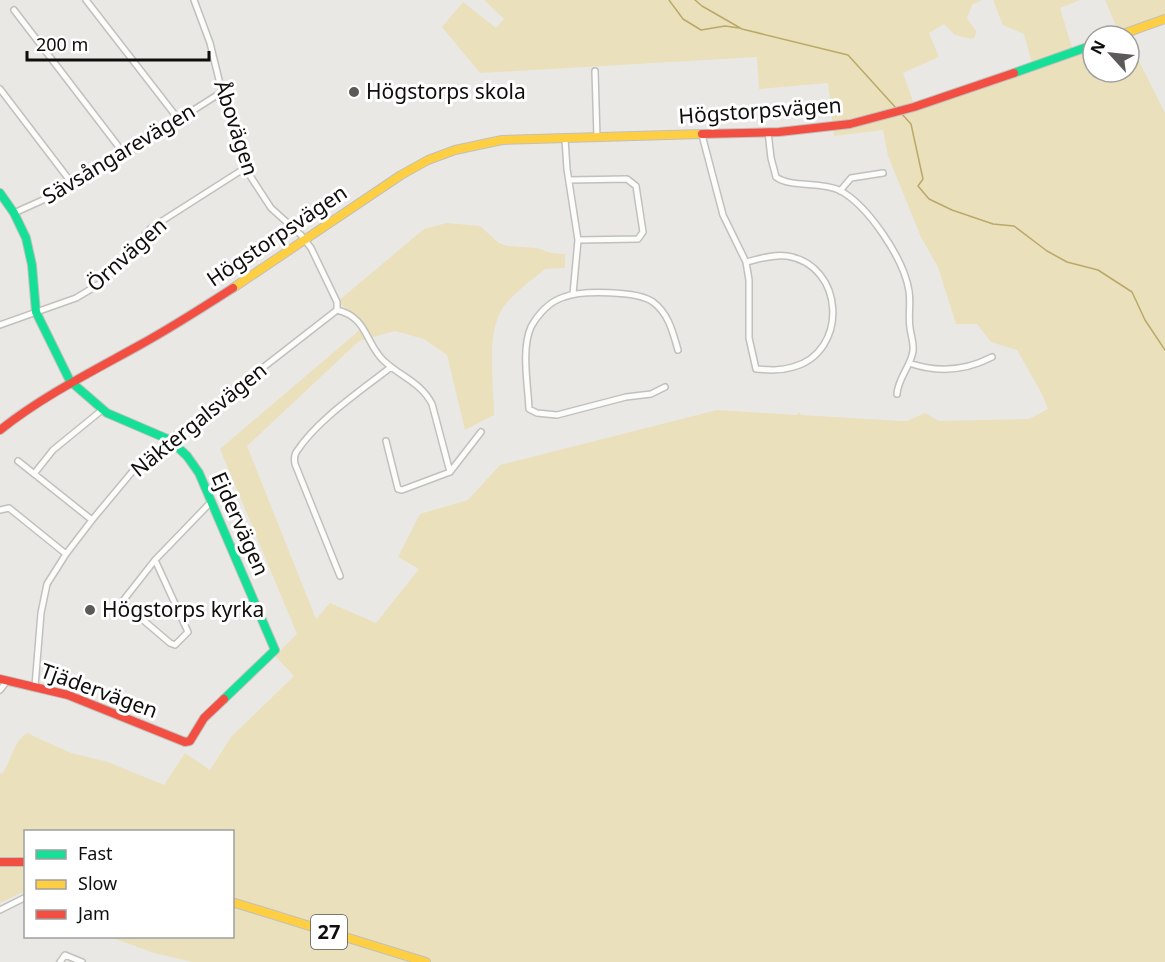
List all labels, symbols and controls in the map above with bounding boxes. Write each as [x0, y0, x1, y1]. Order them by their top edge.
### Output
scale bar [27, 24, 208, 62]
north arrow [1081, 24, 1141, 84]
text: 200 m [36, 32, 88, 56]
text: N [1085, 36, 1110, 58]
street label: Åbovägen [208, 76, 266, 179]
place label: Högstorps skola [366, 77, 526, 105]
marker: Högstorps skola [347, 85, 361, 99]
street label: Högstorpsvägen [677, 90, 842, 130]
street label: Sävsångarevägen [37, 96, 200, 210]
street label: Högstorpsvägen [201, 178, 352, 292]
street label: Örnvägen [80, 211, 172, 298]
street label: Näktergalsvägen [125, 356, 272, 483]
street label: Ejdervägen [206, 467, 276, 580]
place label: Högstorps kyrka [102, 595, 264, 623]
marker: Högstorps kyrka [83, 603, 97, 617]
street label: Tjädervägen [37, 656, 162, 724]
legend [24, 830, 234, 938]
text: Fast [78, 841, 113, 865]
text: Slow [78, 871, 117, 895]
text: Jam [76, 901, 110, 925]
road number: 27 [311, 915, 347, 949]

